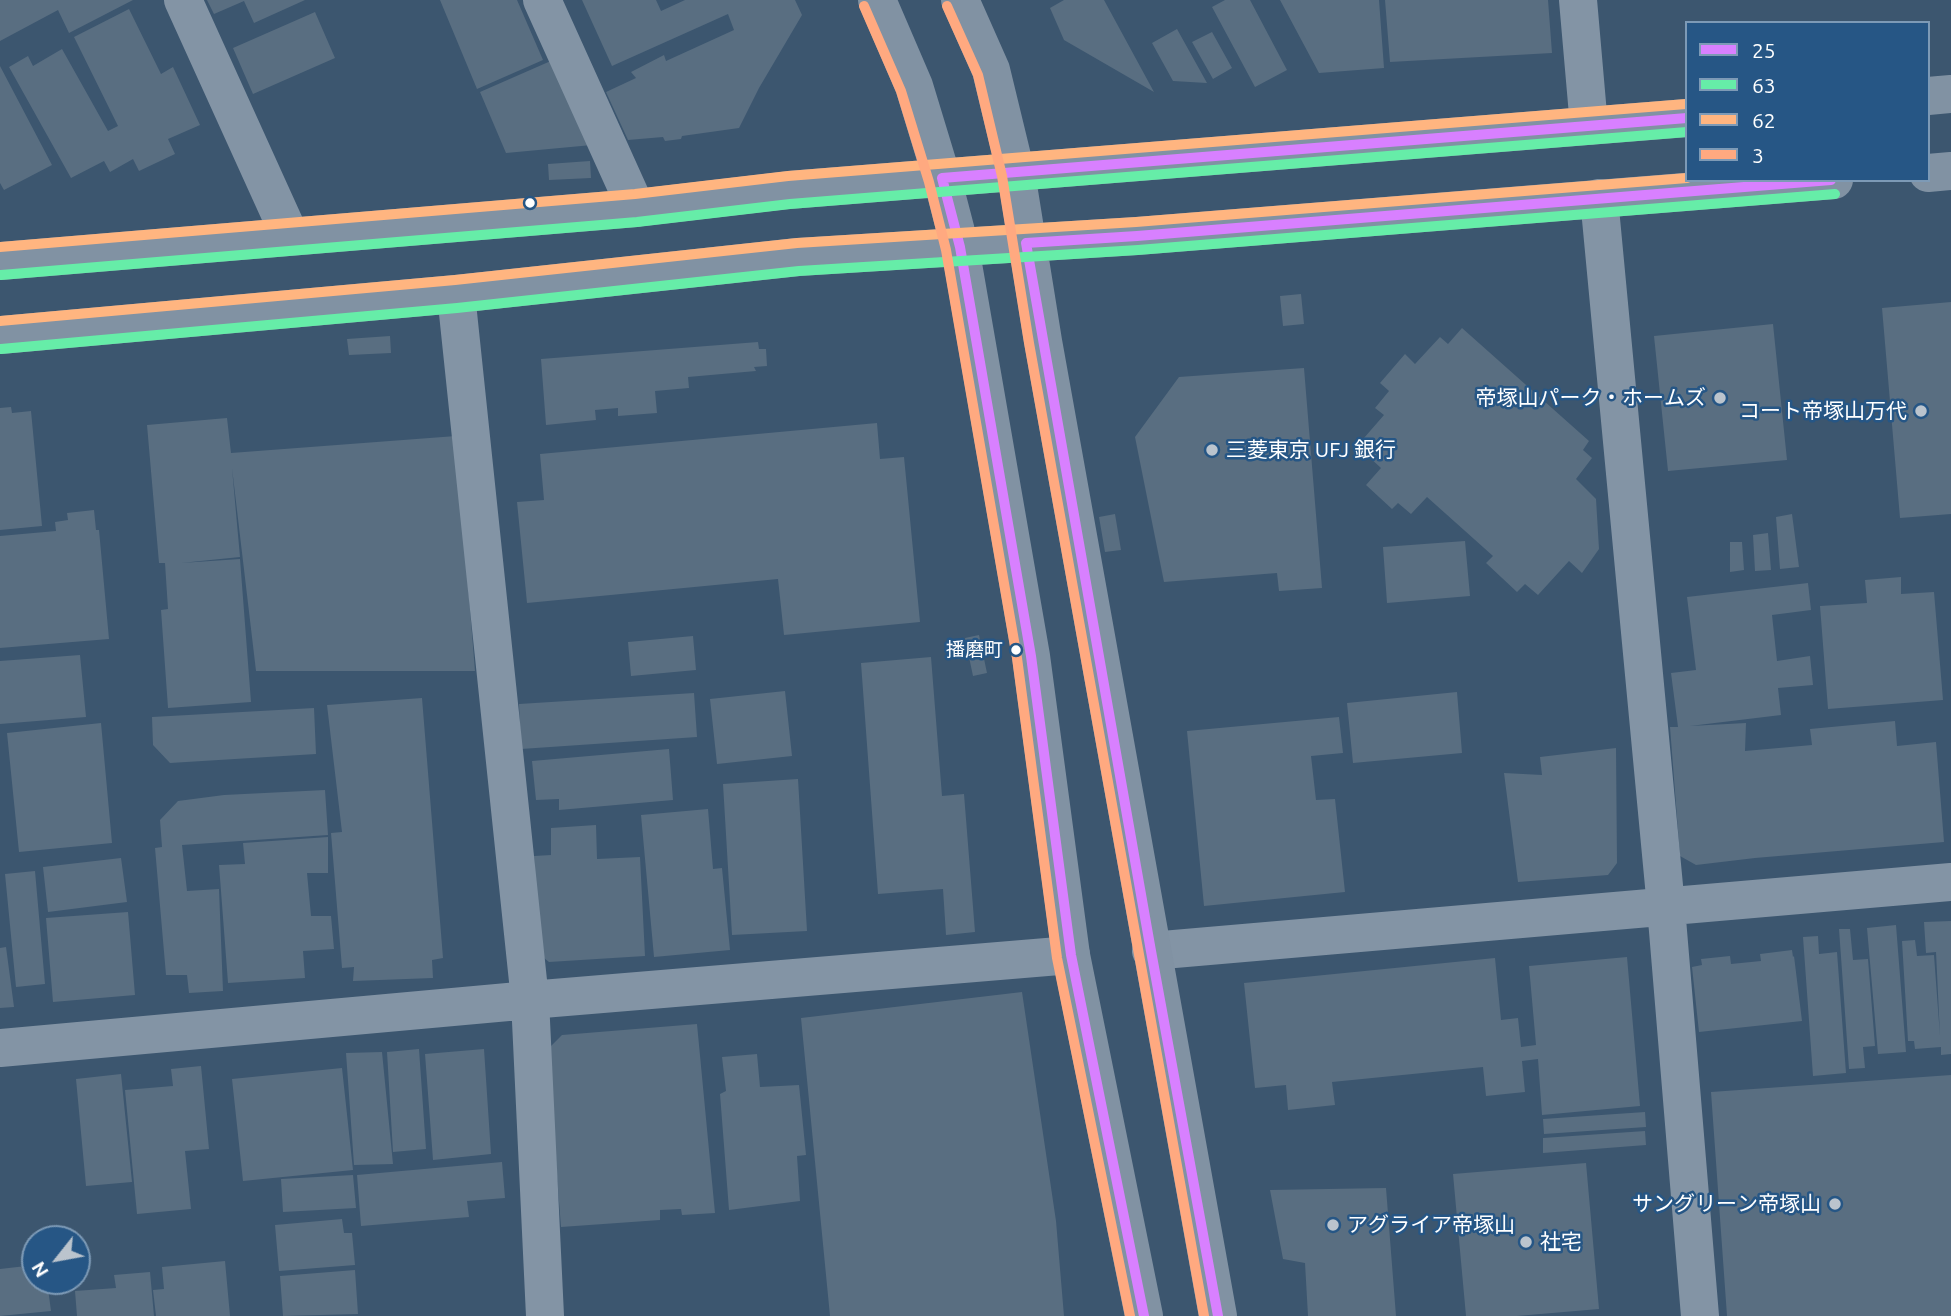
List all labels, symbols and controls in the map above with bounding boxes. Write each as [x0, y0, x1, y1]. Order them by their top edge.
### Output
legend [1685, 21, 1930, 182]
text: 25 [1752, 38, 1776, 62]
text: 63 [1752, 73, 1776, 97]
text: 62 [1752, 108, 1776, 132]
text: 3 [1752, 143, 1764, 167]
unlabelled marker [523, 196, 537, 210]
place label: 帝塚山パーク・ホームズ [1475, 385, 1706, 411]
marker: 帝塚山パーク・ホームズ [1712, 390, 1728, 406]
place label: コート帝塚山万代 [1739, 398, 1907, 424]
marker: コート帝塚山万代 [1913, 403, 1929, 419]
place label: 三菱東京 UFJ 銀行 [1226, 437, 1396, 463]
marker: 三菱東京 UFJ 銀行 [1204, 442, 1220, 458]
place label: 播磨町 [946, 639, 1003, 661]
marker: 播磨町 [1009, 643, 1023, 657]
place label: サングリーン帝塚山 [1632, 1191, 1821, 1217]
marker: サングリーン帝塚山 [1827, 1196, 1843, 1212]
place label: アグライア帝塚山 [1347, 1212, 1515, 1238]
marker: アグライア帝塚山 [1325, 1217, 1341, 1233]
north arrow [21, 1225, 91, 1295]
place label: 社宅 [1540, 1229, 1582, 1255]
marker: 社宅 [1518, 1234, 1534, 1250]
text: N [27, 1258, 53, 1282]

